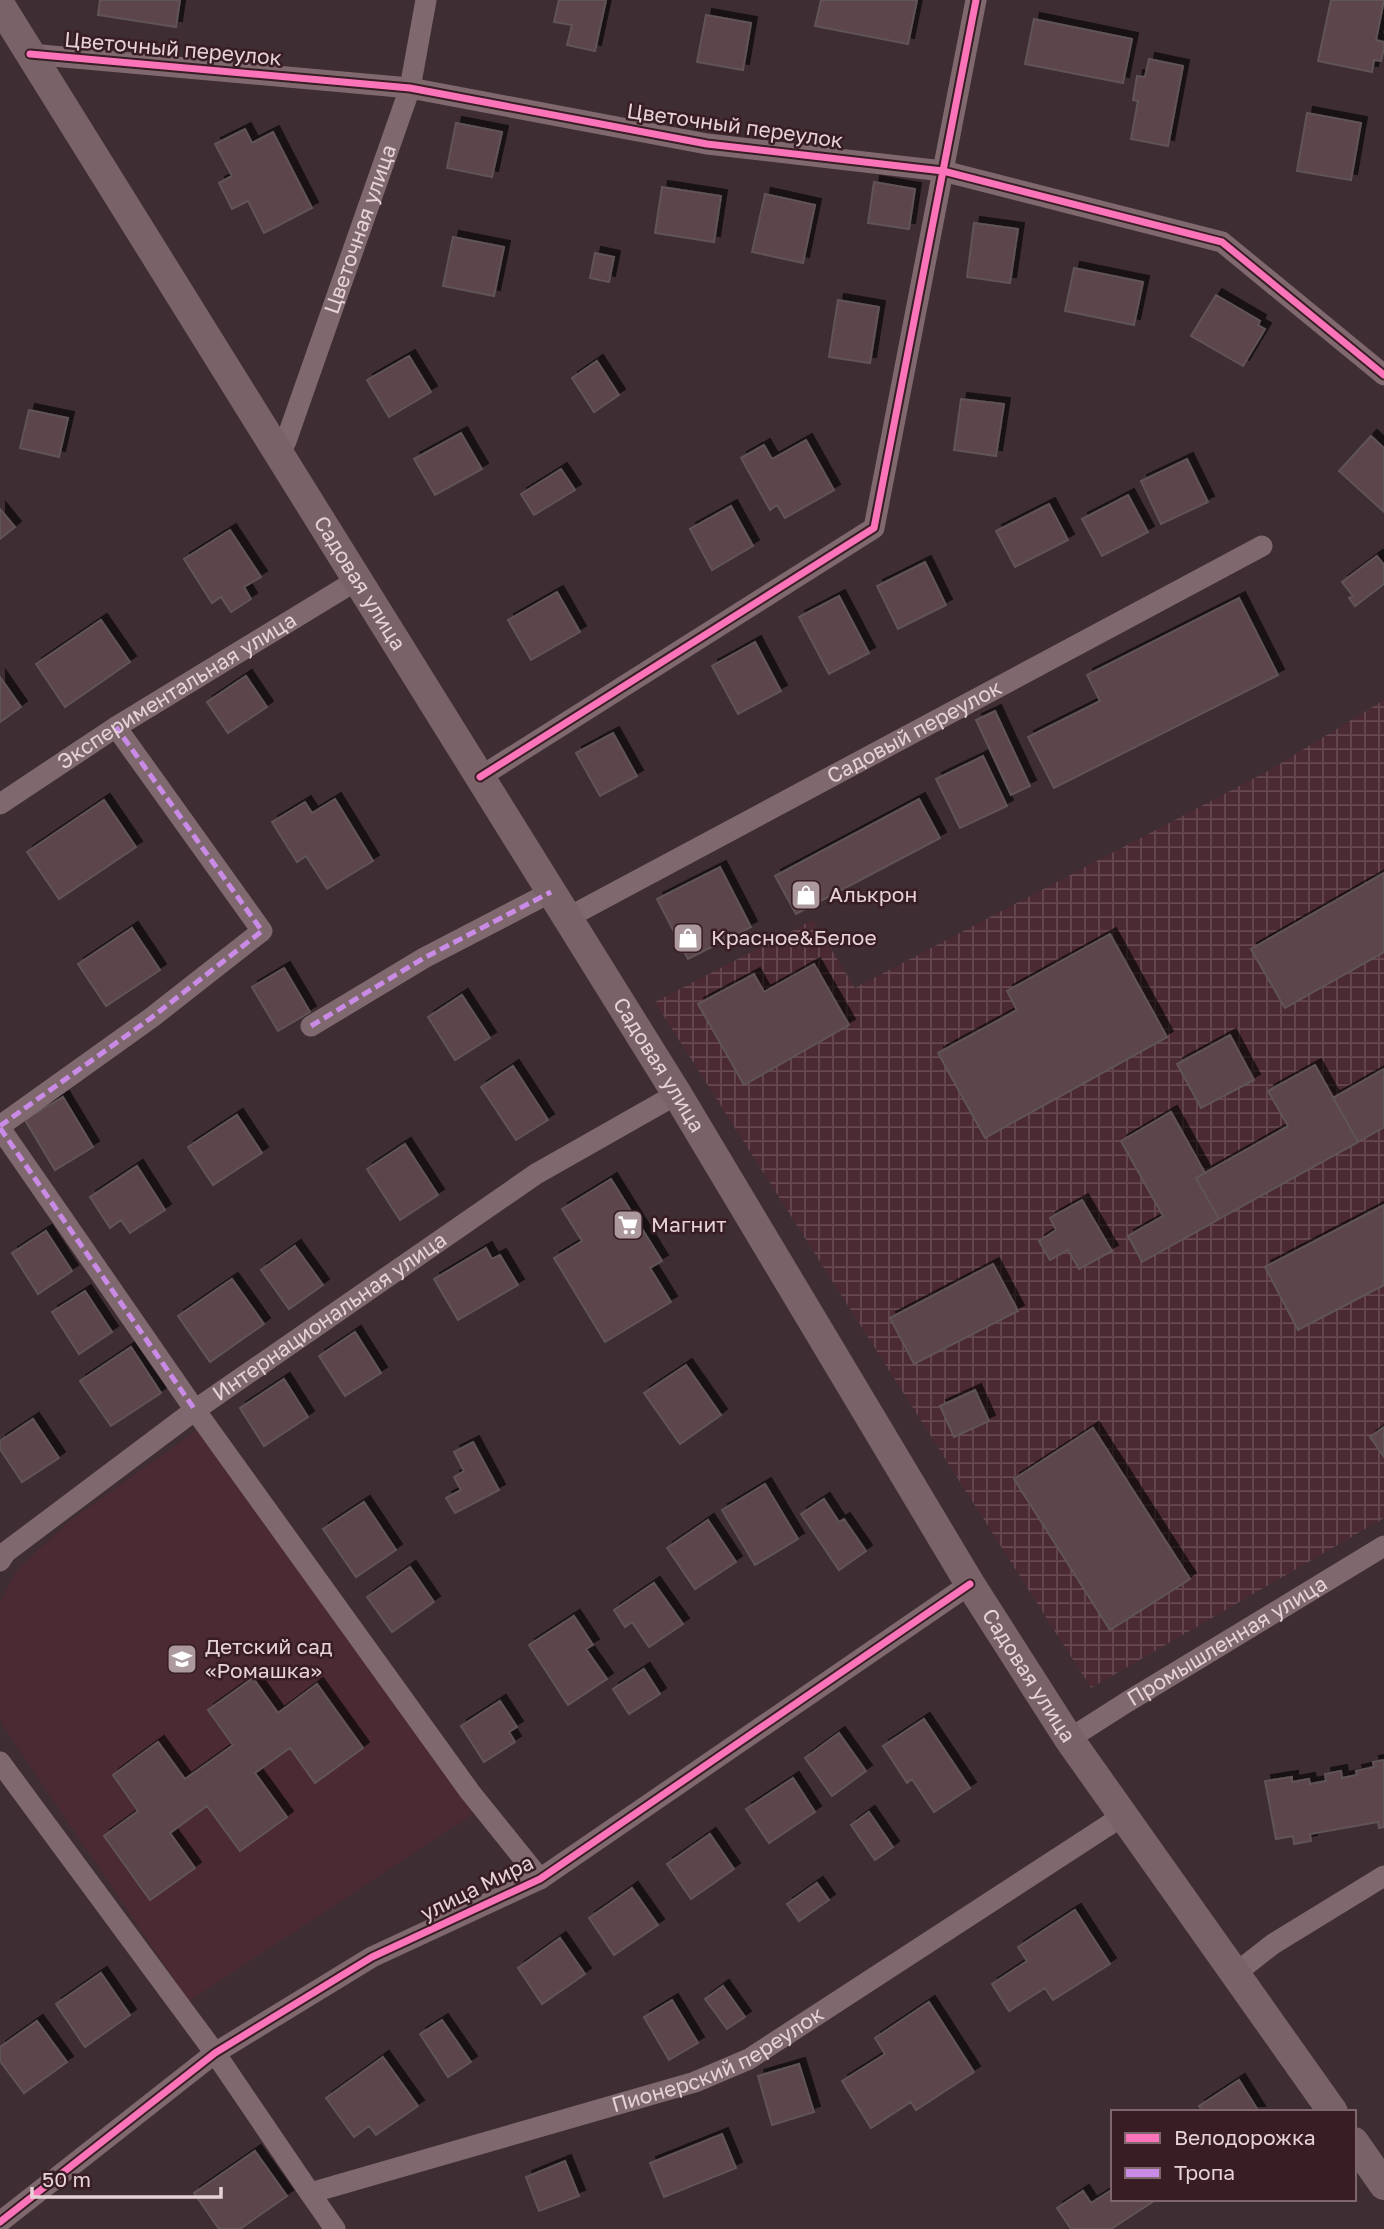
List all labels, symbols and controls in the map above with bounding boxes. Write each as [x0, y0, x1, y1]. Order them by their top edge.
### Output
street label: Цветочный переулок [63, 26, 283, 70]
street label: Цветочный переулок [625, 97, 845, 153]
street label: Цветочная улица [318, 141, 401, 317]
street label: Садовая улица [309, 511, 412, 655]
street label: Экспериментальная улица [52, 606, 301, 774]
street label: Садовый переулок [822, 674, 1006, 789]
shop icon: Алькрон [789, 878, 823, 912]
place label: Алькрон [829, 881, 917, 907]
shop icon: Красное&Белое [671, 921, 705, 955]
place label: Красное&Белое [711, 924, 877, 950]
street label: Садовая улица [608, 992, 711, 1137]
supermarket icon: Магнит [611, 1208, 645, 1242]
place label: Магнит [651, 1211, 727, 1237]
street label: Интернациональная улица [207, 1226, 451, 1406]
street label: Промышленная улица [1122, 1570, 1332, 1711]
street label: Садовая улица [977, 1603, 1082, 1747]
place label: Детский сад «Ромашка» [205, 1633, 333, 1683]
school or university icon: Детский сад «Ромашка» [165, 1642, 199, 1676]
street label: улица Мира [416, 1849, 537, 1926]
street label: Пионерский переулок [608, 2000, 828, 2117]
legend [1111, 2110, 1356, 2201]
text: Велодорожка [1174, 2124, 1316, 2150]
scale bar [32, 2156, 220, 2200]
text: Тропа [1174, 2159, 1235, 2185]
text: 50 m [42, 2166, 91, 2192]

